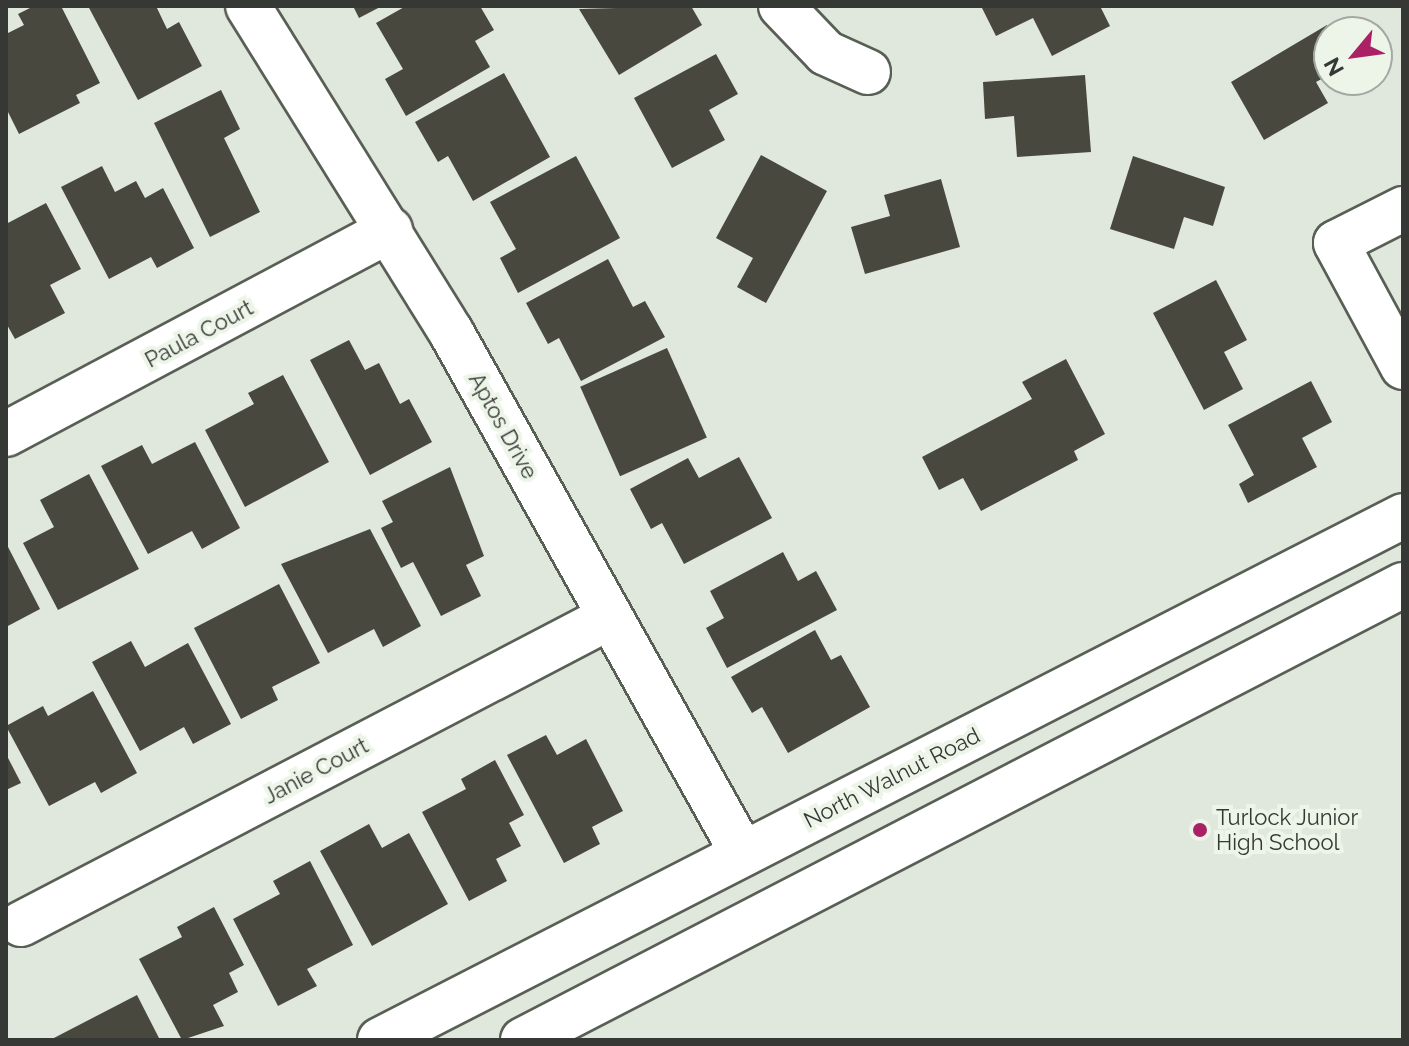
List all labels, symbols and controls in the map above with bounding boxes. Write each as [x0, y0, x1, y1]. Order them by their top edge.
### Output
north arrow [1313, 16, 1393, 96]
text: N [1318, 53, 1349, 80]
street label: Paula Court [140, 295, 258, 373]
street label: Aptos Drive [463, 368, 543, 484]
street label: North Walnut Road [799, 722, 985, 834]
street label: Janie Court [259, 732, 373, 810]
place label: Turlock Junior High School [1216, 804, 1359, 856]
marker: Turlock Junior High School [1191, 821, 1209, 839]

